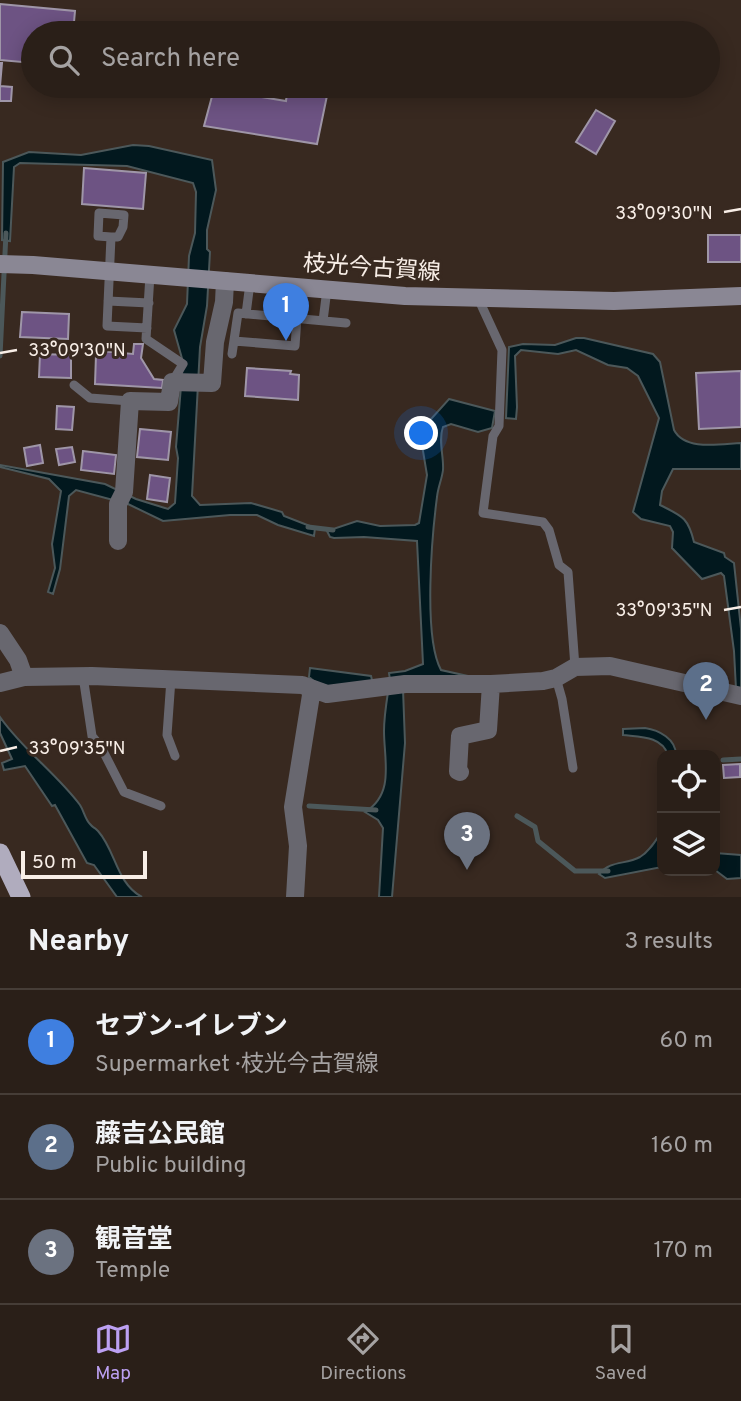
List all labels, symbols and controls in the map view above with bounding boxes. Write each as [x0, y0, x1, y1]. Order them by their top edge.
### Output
search box [21, 21, 720, 98]
icon: search [45, 41, 83, 79]
text: Search here [101, 43, 240, 76]
text: 33°09'30"N [615, 203, 713, 226]
street label: 枝光今古賀線 [302, 250, 442, 289]
pin: 1 [263, 283, 309, 341]
text: 33°09'30"N [28, 340, 126, 363]
your location [404, 416, 438, 450]
text: 33°09'35"N [615, 600, 713, 623]
pin: 2 [683, 662, 729, 720]
text: 33°09'35"N [28, 738, 126, 761]
map controls [657, 750, 720, 876]
button: locate [657, 750, 720, 813]
pin: 3 [444, 812, 490, 870]
button: layers [657, 813, 720, 876]
scale bar [21, 848, 147, 880]
text: 50 m [32, 851, 77, 875]
text: Nearby [28, 924, 129, 961]
text: 3 results [624, 928, 713, 957]
text: セブン-イレブン [95, 1011, 288, 1044]
text: 1 [46, 1027, 56, 1056]
text: 60 m [660, 1027, 713, 1056]
text: Supermarket · 枝光今古賀線 [95, 1051, 379, 1080]
text: 藤吉公民館 [95, 1119, 225, 1152]
text: 2 [44, 1132, 58, 1161]
text: 160 m [651, 1132, 713, 1161]
text: Public building [95, 1152, 247, 1181]
text: 観音堂 [95, 1224, 173, 1257]
text: 3 [44, 1237, 58, 1266]
text: 170 m [654, 1237, 713, 1266]
text: Temple [95, 1257, 170, 1286]
tab: Map [94, 1320, 132, 1386]
tab: Directions [320, 1320, 407, 1386]
tab: Saved [595, 1320, 647, 1386]

